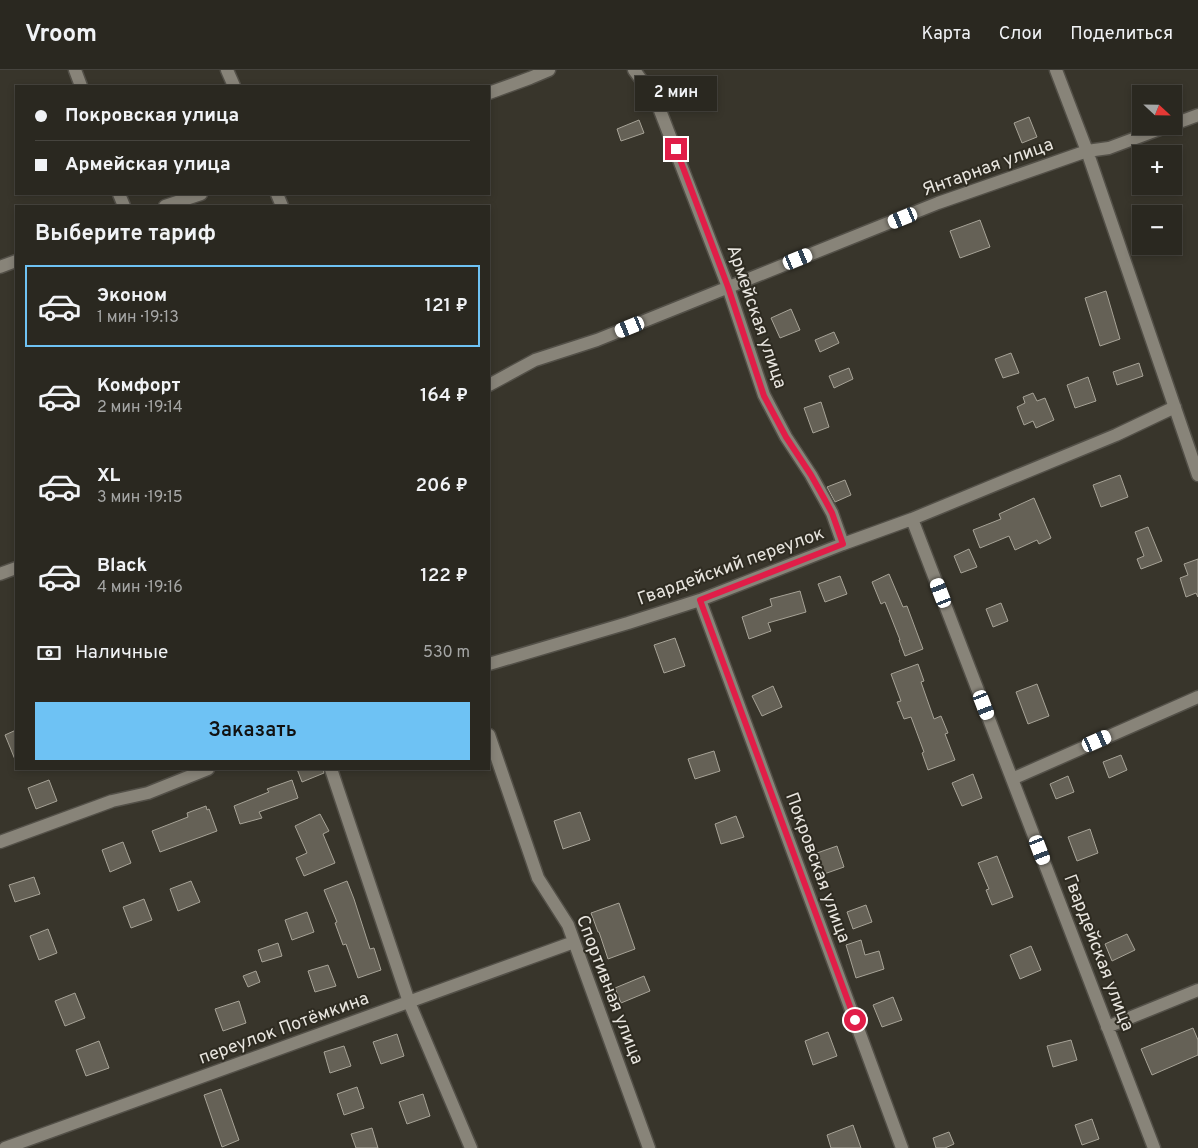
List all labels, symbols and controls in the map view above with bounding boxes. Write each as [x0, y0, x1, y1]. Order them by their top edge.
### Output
text: Vroom [25, 20, 97, 50]
text: Карта [921, 23, 971, 46]
text: Слои [999, 23, 1042, 46]
text: Поделиться [1070, 23, 1173, 46]
callout: 2 мин [635, 77, 717, 112]
text: 2 мин [654, 83, 698, 103]
north arrow [1132, 85, 1182, 135]
map controls [1132, 85, 1182, 255]
text: Покровская улица [65, 104, 239, 128]
street label: Янтарная улица [919, 134, 1057, 202]
route end [665, 138, 687, 160]
button: + [1132, 145, 1182, 195]
text: Армейская улица [65, 153, 231, 177]
car [886, 205, 919, 231]
button: − [1132, 205, 1182, 255]
text: Выберите тариф [35, 221, 216, 248]
street label: Армейская улица [721, 242, 791, 392]
car [781, 246, 814, 272]
icon: car [37, 284, 82, 329]
text: Эконом [97, 284, 167, 308]
text: 121 ₽ [424, 294, 468, 318]
text: 1 мин · 19:13 [97, 308, 179, 328]
car [613, 314, 646, 340]
icon: car [37, 374, 82, 419]
text: Комфорт [97, 374, 180, 398]
text: 164 ₽ [420, 384, 468, 408]
text: 2 мин · 19:14 [97, 398, 183, 418]
icon: car [37, 464, 82, 509]
text: XL [97, 464, 120, 488]
text: 206 ₽ [415, 474, 468, 498]
text: 3 мин · 19:15 [97, 488, 183, 508]
street label: Гвардейский переулок [634, 522, 828, 612]
icon: car [37, 554, 82, 599]
text: Black [97, 554, 147, 578]
text: 122 ₽ [420, 564, 468, 588]
car [928, 576, 953, 610]
text: 4 мин · 19:16 [97, 578, 183, 598]
icon: cash [35, 639, 63, 667]
text: Наличные [75, 641, 168, 665]
text: 530 m [423, 643, 470, 663]
car [971, 688, 996, 722]
button: Заказать [35, 702, 470, 760]
car [1080, 728, 1113, 754]
street label: Покровская улица [779, 790, 855, 946]
car [1027, 833, 1052, 867]
street label: Гвардейская улица [1058, 871, 1138, 1035]
street label: Спортивная улица [570, 912, 648, 1068]
street label: переулок Потёмкина [196, 987, 372, 1071]
route start [844, 1009, 866, 1031]

